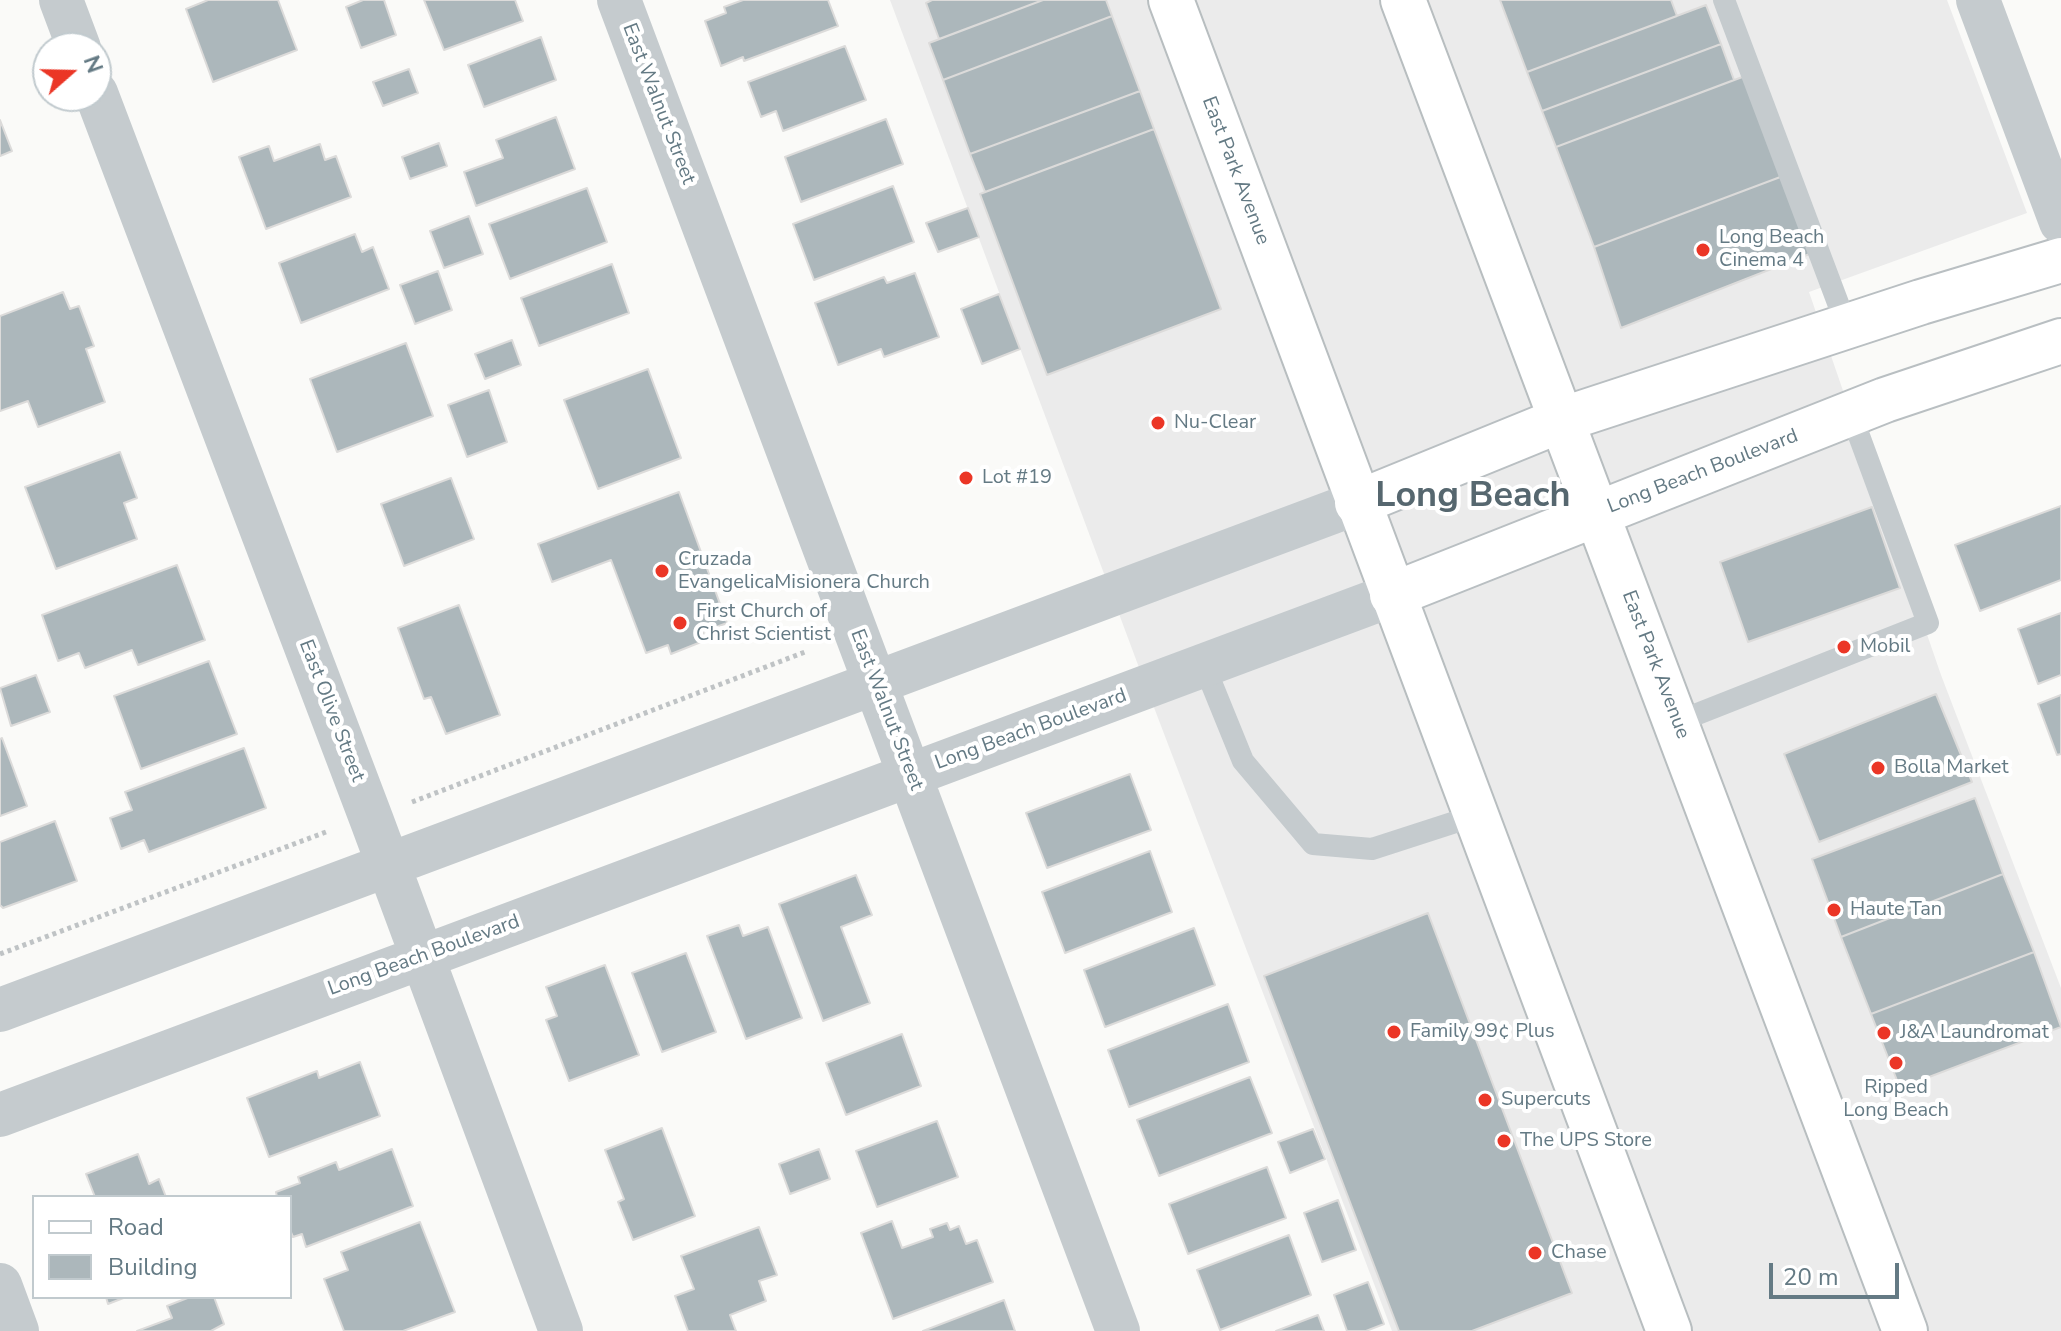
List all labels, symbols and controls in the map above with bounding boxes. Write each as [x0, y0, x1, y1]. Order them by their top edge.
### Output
street label: East Walnut Street [616, 20, 700, 188]
north arrow [32, 32, 112, 112]
text: N [76, 52, 110, 77]
street label: East Park Avenue [1196, 93, 1274, 249]
place label: Long Beach Cinema 4 [1719, 226, 1824, 273]
marker: Long Beach Cinema 4 [1694, 241, 1712, 259]
place label: Nu-Clear [1174, 411, 1256, 435]
marker: Nu-Clear [1149, 414, 1167, 432]
street label: Long Beach Boulevard [1604, 425, 1802, 519]
place label: Lot #19 [982, 466, 1052, 490]
marker: Lot #19 [957, 469, 975, 487]
district label: Long Beach [1375, 475, 1571, 519]
place label: Cruzada EvangelicaMisionera Church [678, 548, 930, 595]
marker: Cruzada EvangelicaMisionera Church [653, 562, 671, 580]
street label: East Park Avenue [1616, 587, 1694, 743]
place label: First Church of Christ Scientist [696, 600, 831, 647]
marker: First Church of Christ Scientist [671, 614, 689, 632]
street label: East Walnut Street [844, 626, 928, 794]
place label: Mobil [1860, 635, 1910, 659]
street label: East Olive Street [293, 637, 369, 785]
marker: Mobil [1835, 638, 1853, 656]
street label: Long Beach Boulevard [932, 684, 1130, 776]
place label: Bolla Market [1894, 756, 2008, 780]
marker: Bolla Market [1869, 759, 1887, 777]
place label: Haute Tan [1850, 898, 1942, 922]
marker: Haute Tan [1825, 901, 1843, 919]
street label: Long Beach Boulevard [325, 910, 523, 1002]
place label: Family 99¢ Plus [1410, 1020, 1555, 1044]
place label: J&A Laundromat [1900, 1021, 2049, 1045]
marker: Family 99¢ Plus [1385, 1023, 1403, 1041]
marker: J&A Laundromat [1875, 1024, 1893, 1042]
marker: Ripped Long Beach [1887, 1054, 1905, 1072]
place label: Ripped Long Beach [1843, 1076, 1949, 1123]
place label: Supercuts [1501, 1088, 1591, 1112]
marker: Supercuts [1476, 1091, 1494, 1109]
place label: The UPS Store [1520, 1129, 1652, 1153]
marker: The UPS Store [1495, 1132, 1513, 1150]
legend [32, 1195, 292, 1299]
text: Road [108, 1211, 164, 1243]
place label: Chase [1551, 1241, 1607, 1265]
marker: Chase [1526, 1244, 1544, 1262]
scale bar [1773, 1247, 1903, 1297]
text: Building [108, 1251, 198, 1283]
text: 20 m [1783, 1261, 1839, 1293]

